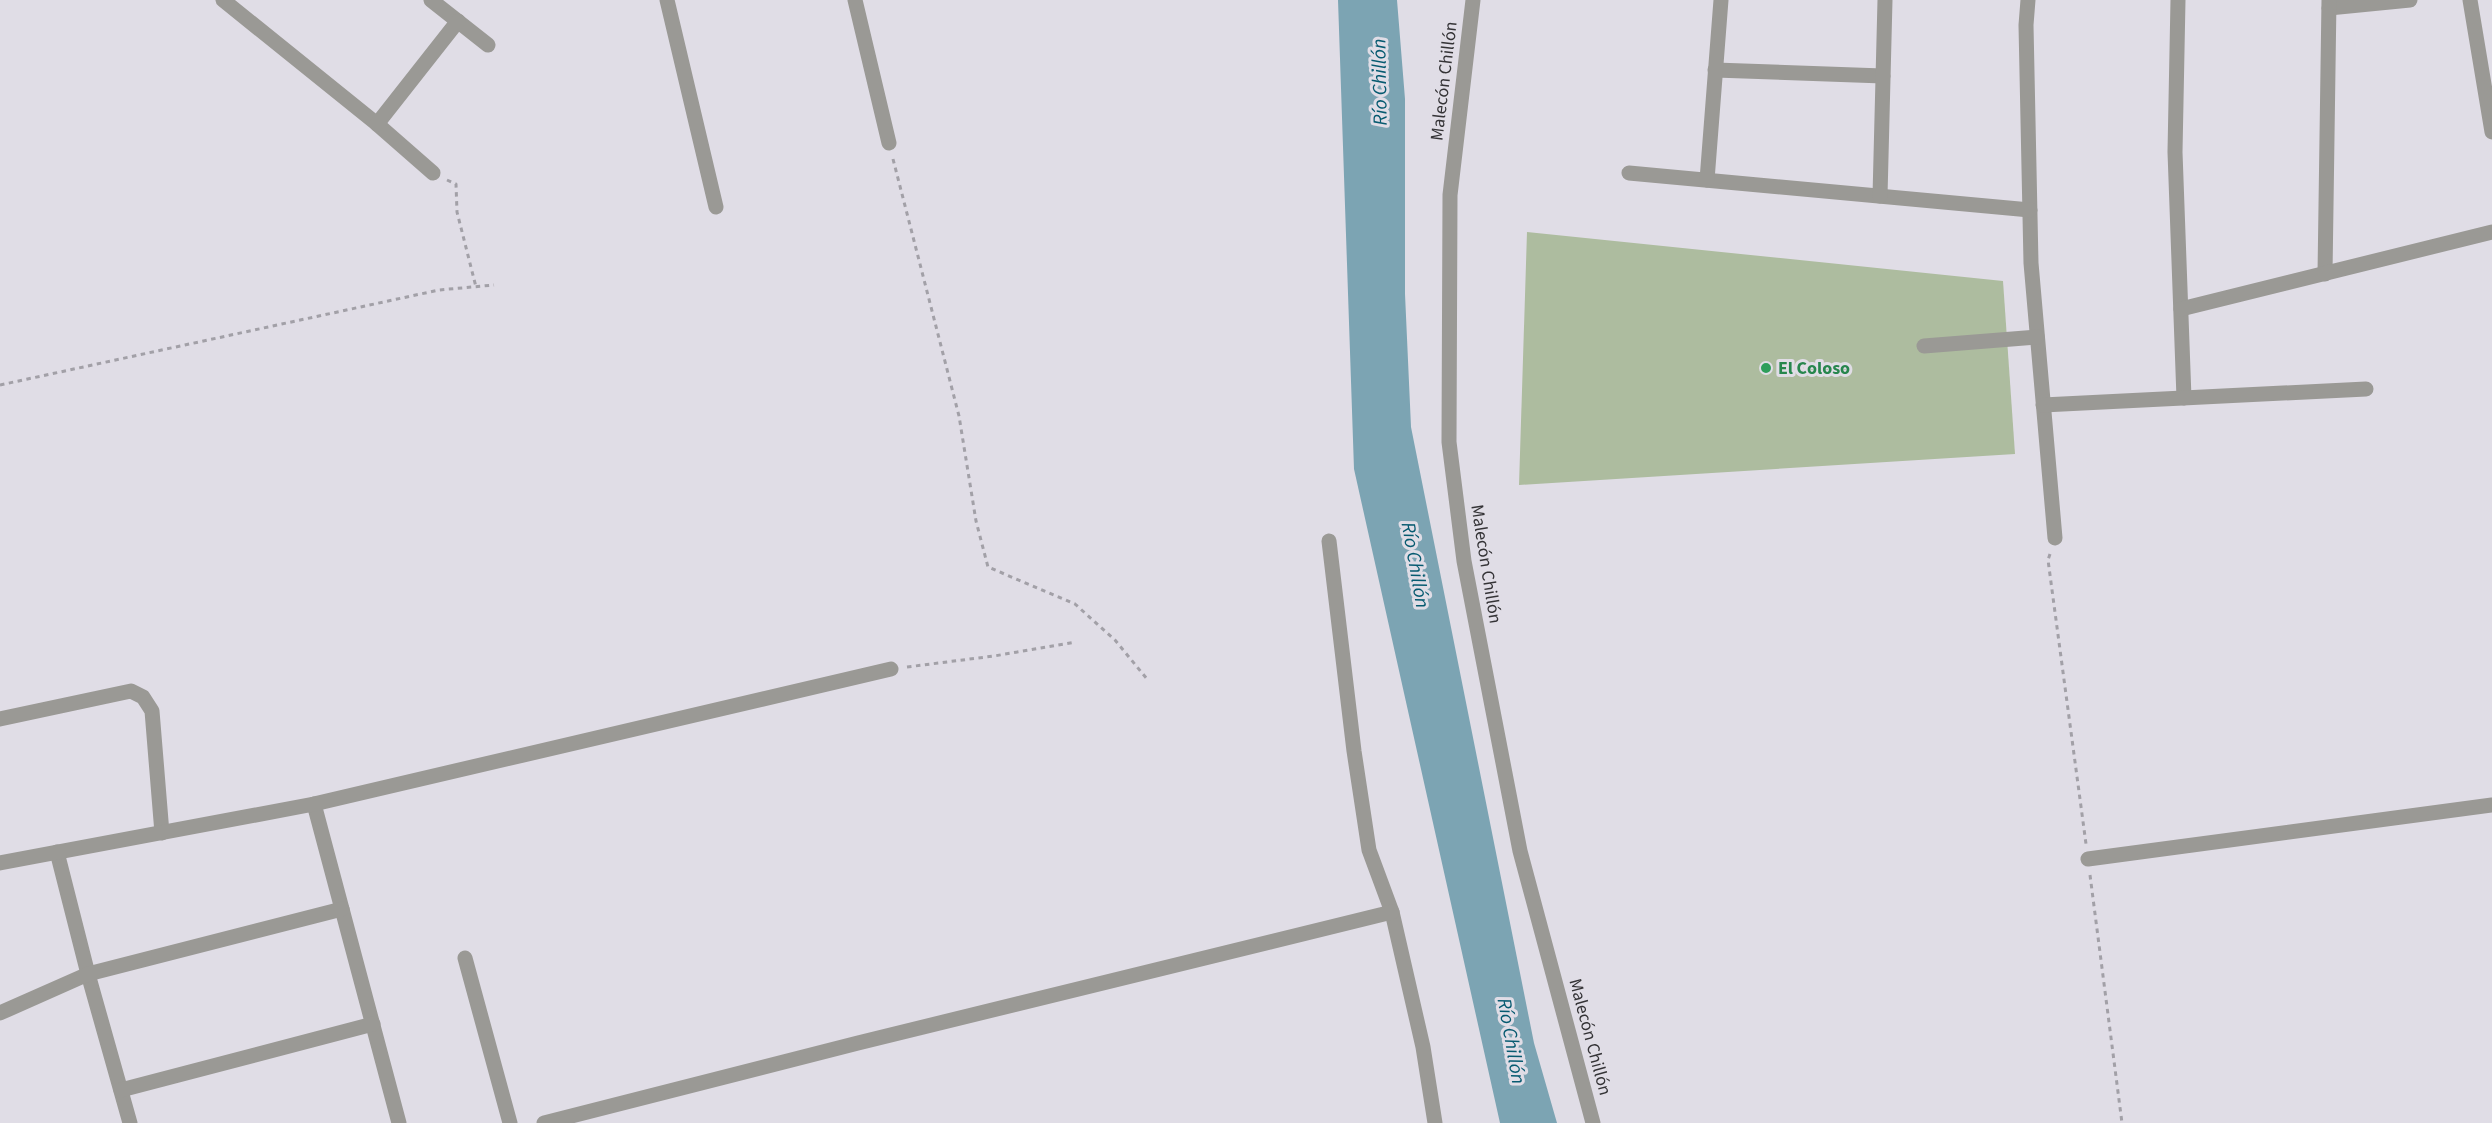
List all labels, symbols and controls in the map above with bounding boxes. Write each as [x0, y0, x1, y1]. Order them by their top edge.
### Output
street label: Malecón Chillón [1424, 20, 1464, 142]
water label: Río Chillón [1365, 38, 1395, 126]
place label: El Coloso [1778, 356, 1850, 381]
marker: El Coloso [1759, 361, 1773, 375]
street label: Malecón Chillón [1464, 503, 1508, 625]
water label: Río Chillón [1394, 520, 1436, 610]
street label: Malecón Chillón [1562, 976, 1618, 1098]
water label: Río Chillón [1490, 996, 1532, 1086]

